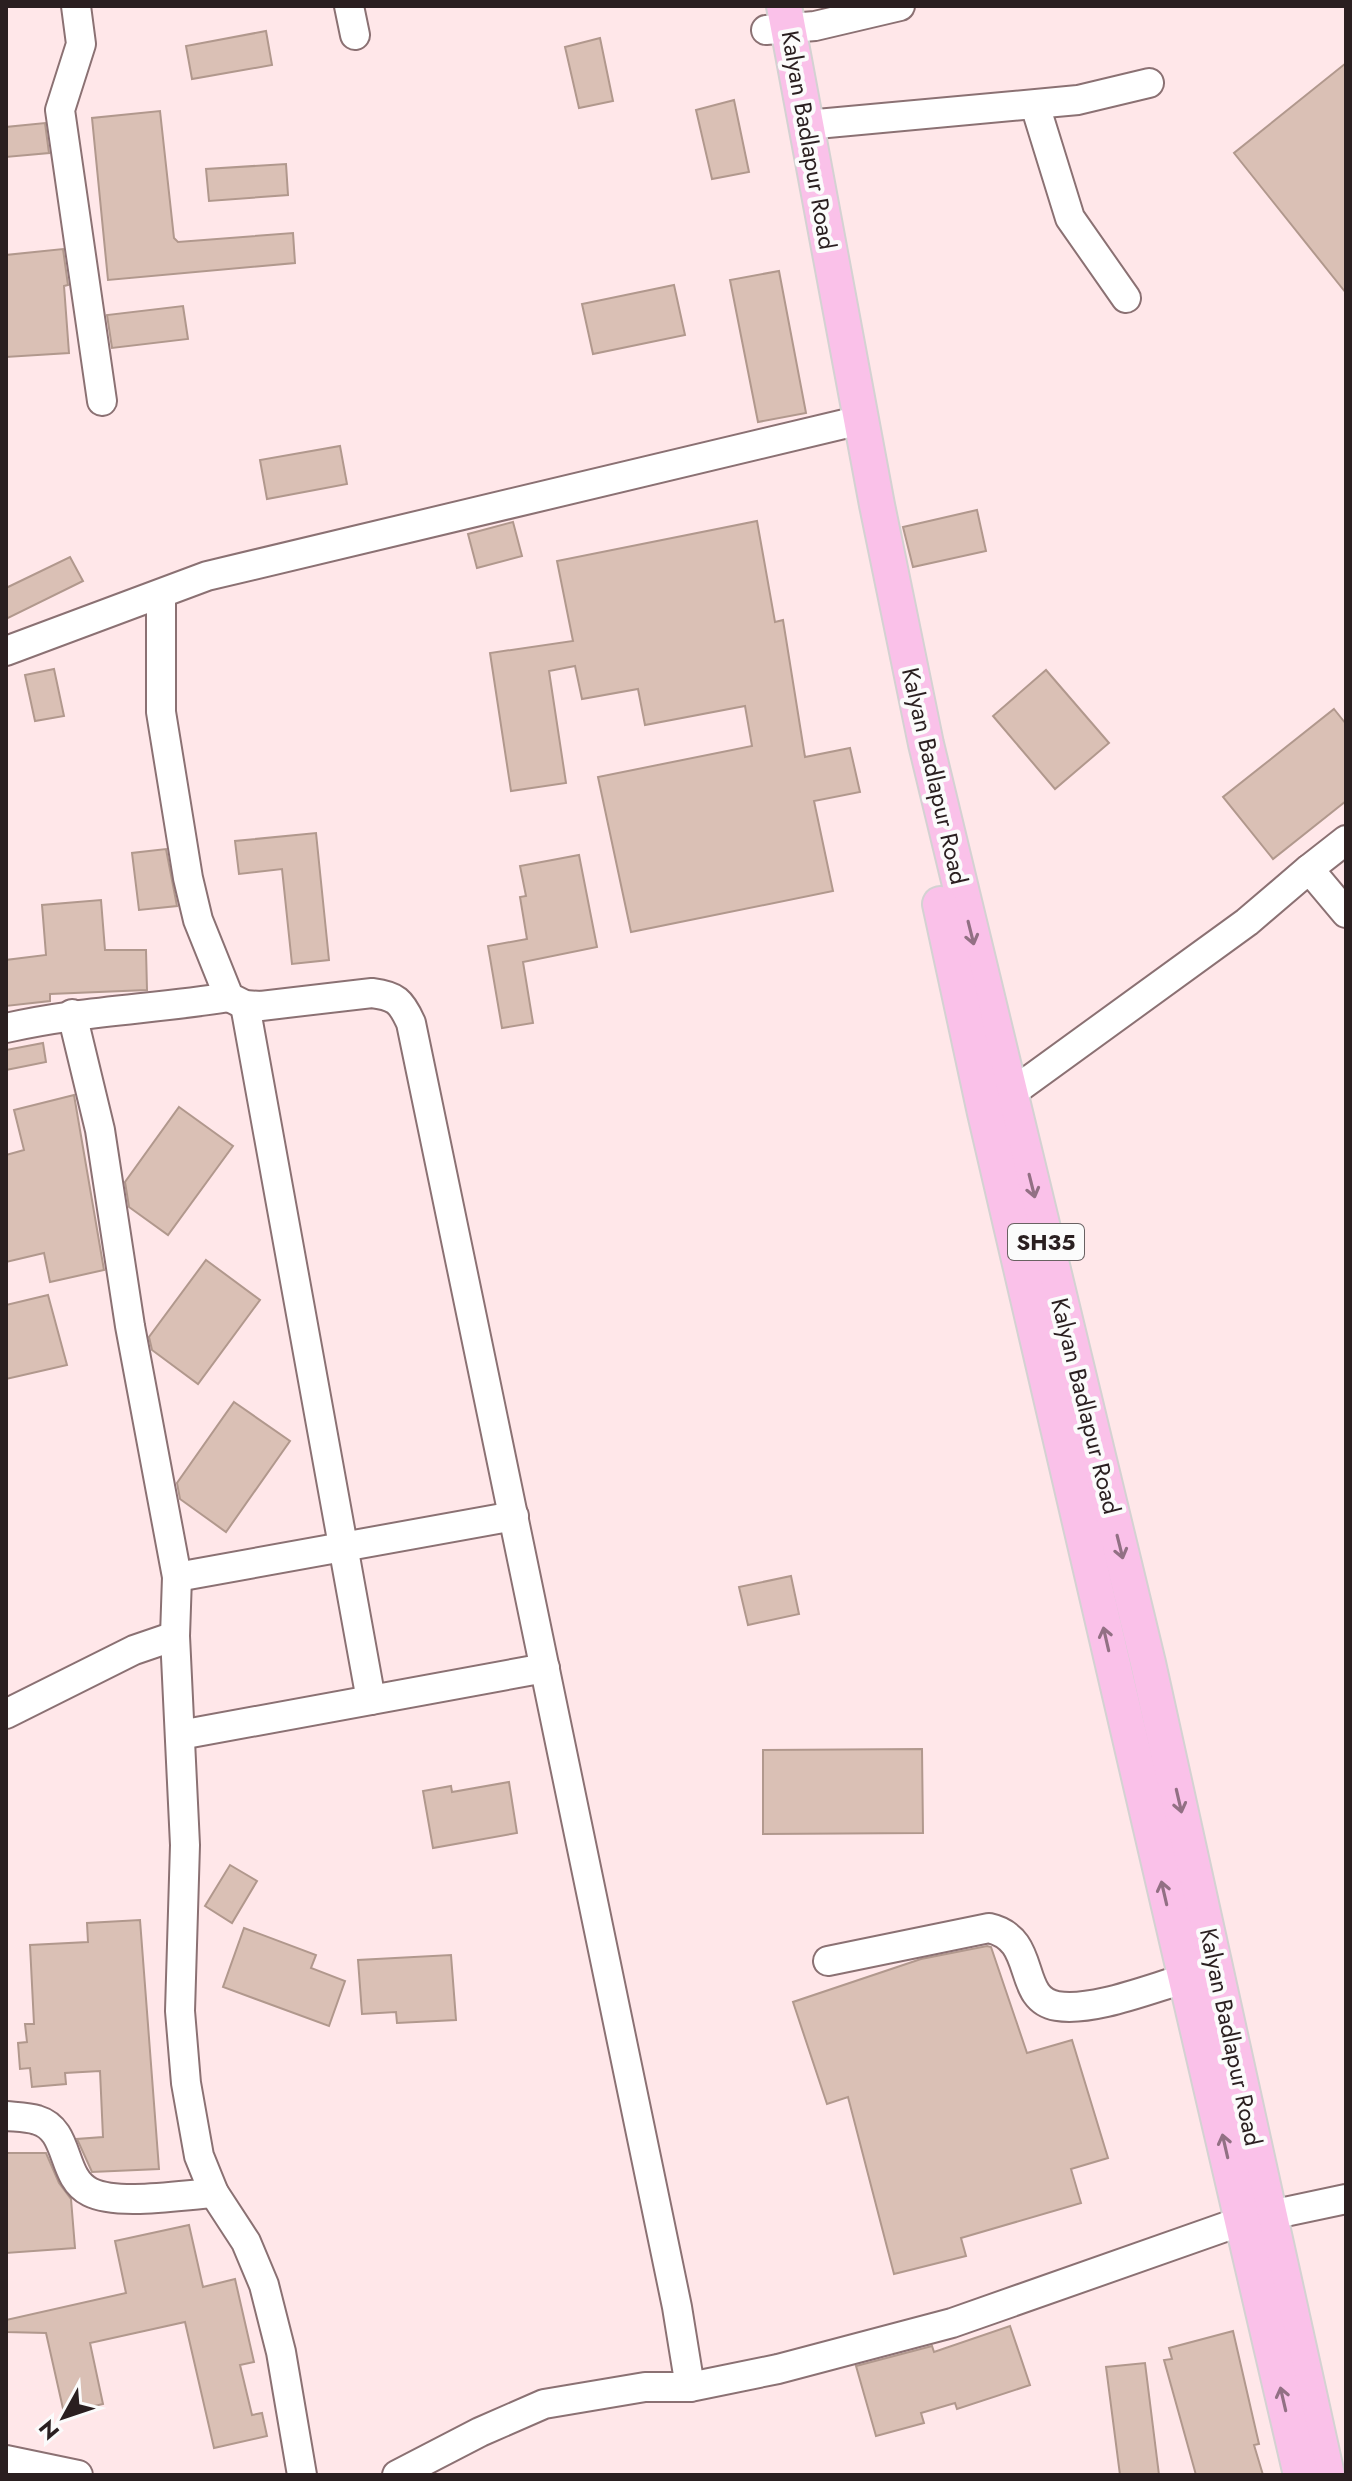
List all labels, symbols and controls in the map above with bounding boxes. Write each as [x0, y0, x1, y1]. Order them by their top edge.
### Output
street label: Kalyan Badlapur Road [773, 28, 845, 252]
street label: Kalyan Badlapur Road [893, 664, 977, 888]
one-way arrow [964, 920, 979, 946]
one-way arrow [1025, 1173, 1040, 1198]
road number: SH35 [1008, 1224, 1084, 1260]
street label: Kalyan Badlapur Road [1042, 1294, 1130, 1518]
one-way arrow [1113, 1534, 1128, 1560]
one-way arrow [1098, 1627, 1113, 1653]
one-way arrow [1172, 1787, 1187, 1813]
one-way arrow [1156, 1880, 1171, 1906]
street label: Kalyan Badlapur Road [1191, 1925, 1271, 2149]
one-way arrow [1216, 2133, 1231, 2159]
north arrow [24, 2377, 104, 2457]
one-way arrow [1275, 2387, 1290, 2412]
text: N [31, 2413, 67, 2447]

